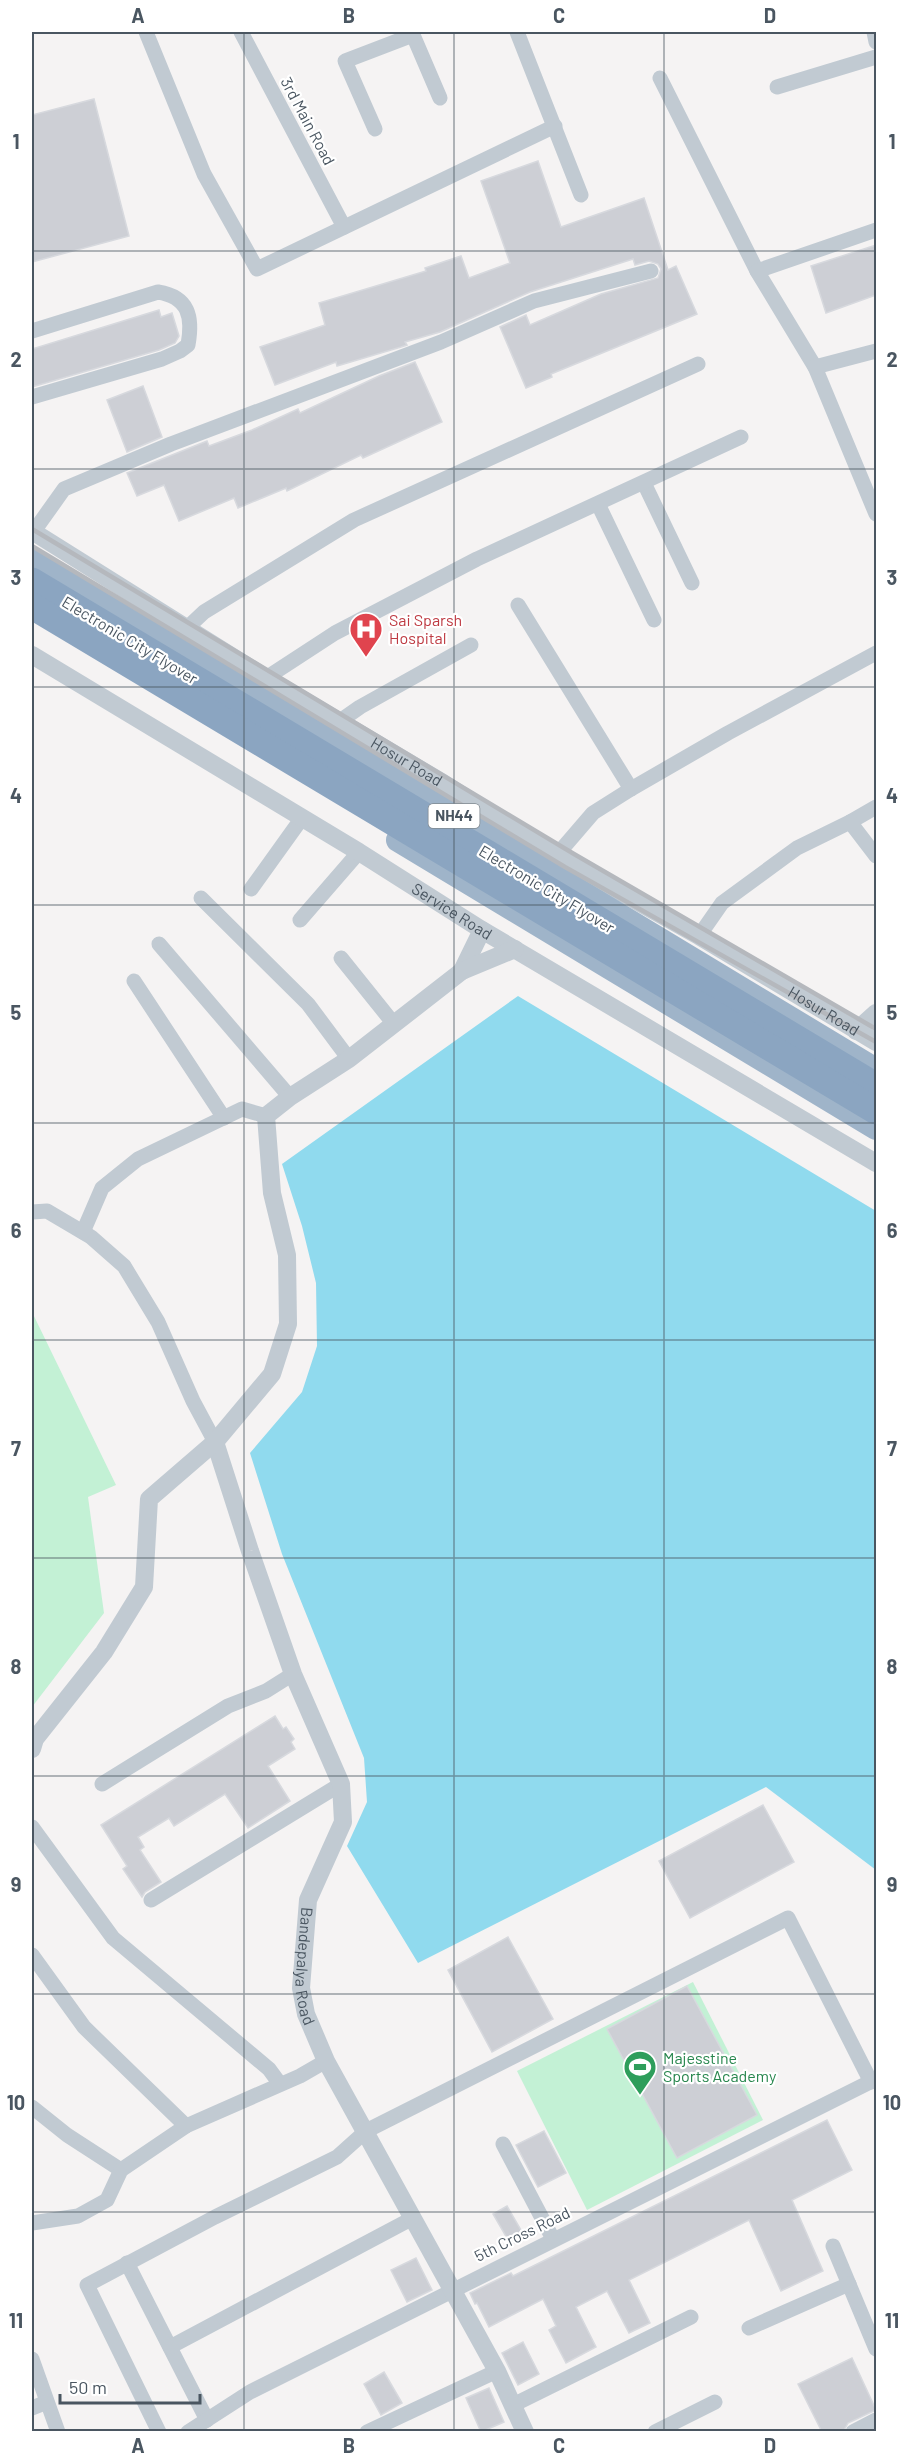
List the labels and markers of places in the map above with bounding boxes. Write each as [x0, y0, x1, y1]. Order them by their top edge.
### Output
place label: Sai Sparsh Hospital [389, 610, 462, 647]
hospital icon: Sai Sparsh Hospital [348, 611, 384, 658]
place label: Majesstine Sports Academy [663, 2048, 777, 2085]
sports icon: Majesstine Sports Academy [622, 2049, 658, 2096]

